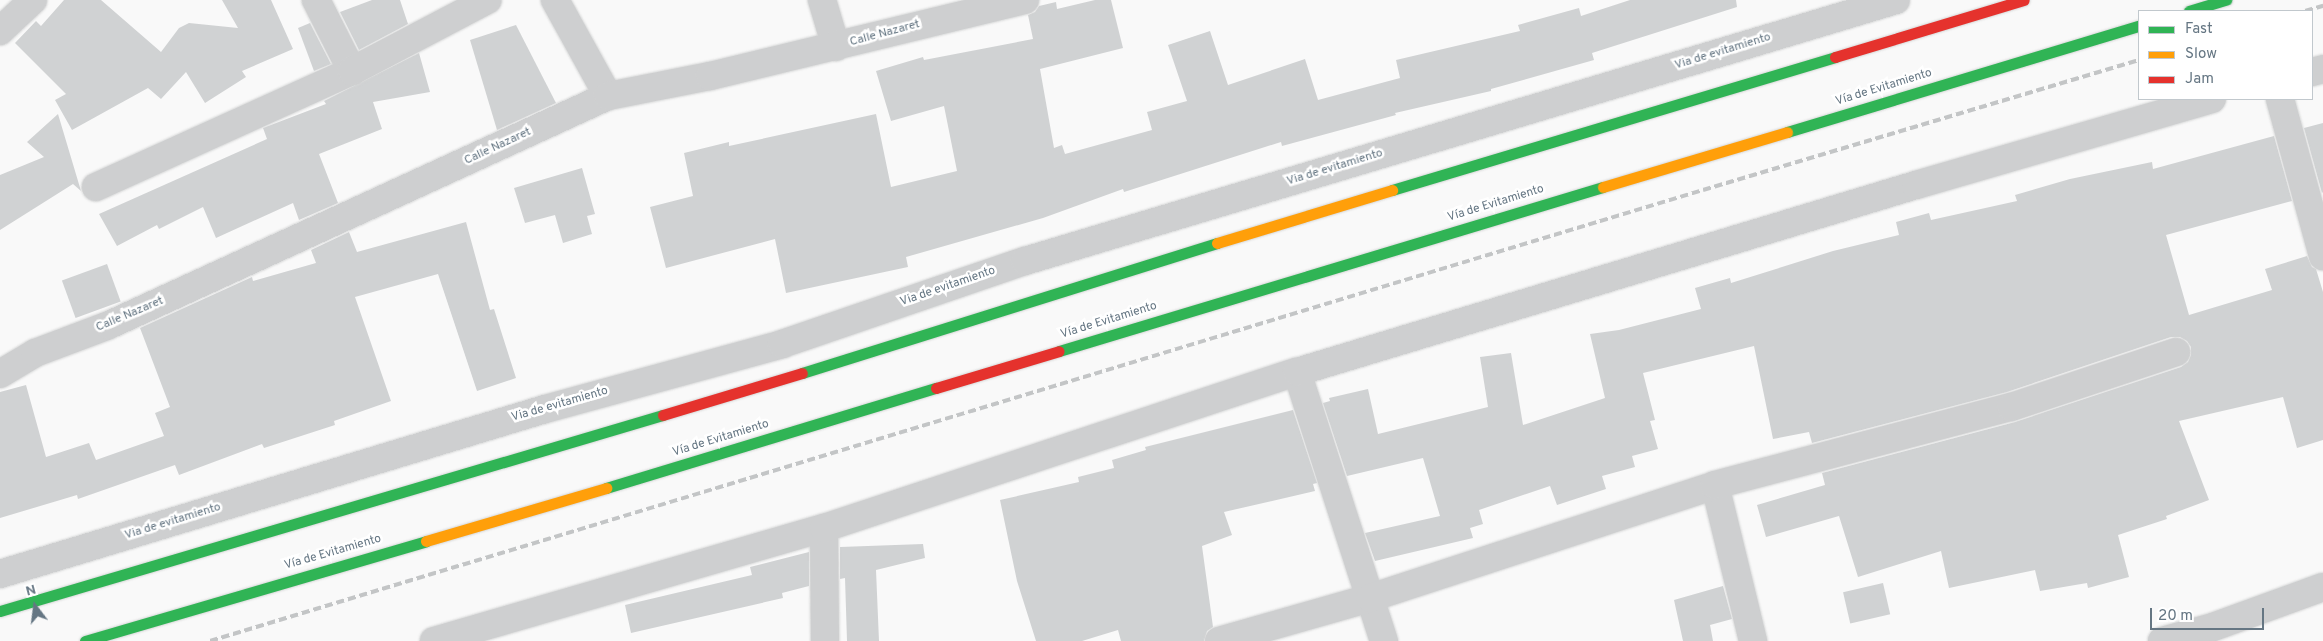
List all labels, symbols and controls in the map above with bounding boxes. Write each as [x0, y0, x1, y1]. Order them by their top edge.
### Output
legend [2138, 10, 2313, 100]
street label: Calle Nazaret [848, 18, 922, 50]
text: Fast [2185, 20, 2213, 39]
street label: Via de evitamiento [1673, 31, 1773, 73]
text: Slow [2185, 45, 2217, 64]
street label: Vía de Evitamiento [1834, 66, 1934, 110]
text: Jam [2185, 70, 2214, 89]
street label: Calle Nazaret [462, 125, 534, 169]
street label: Via de evitamiento [1285, 147, 1385, 189]
street label: Vía de Evitamiento [1446, 182, 1546, 226]
street label: Via de evitamiento [898, 264, 998, 310]
street label: Calle Nazaret [94, 294, 166, 336]
street label: Vía de Evitamiento [1059, 299, 1159, 343]
street label: Via de evitamiento [510, 384, 610, 426]
street label: Vía de Evitamiento [671, 417, 771, 461]
street label: Via de evitamiento [123, 501, 223, 543]
street label: Vía de Evitamiento [283, 532, 383, 574]
north arrow [10, 581, 60, 631]
text: N [24, 582, 38, 601]
scale bar [2153, 598, 2267, 630]
text: 20 m [2158, 607, 2193, 626]

